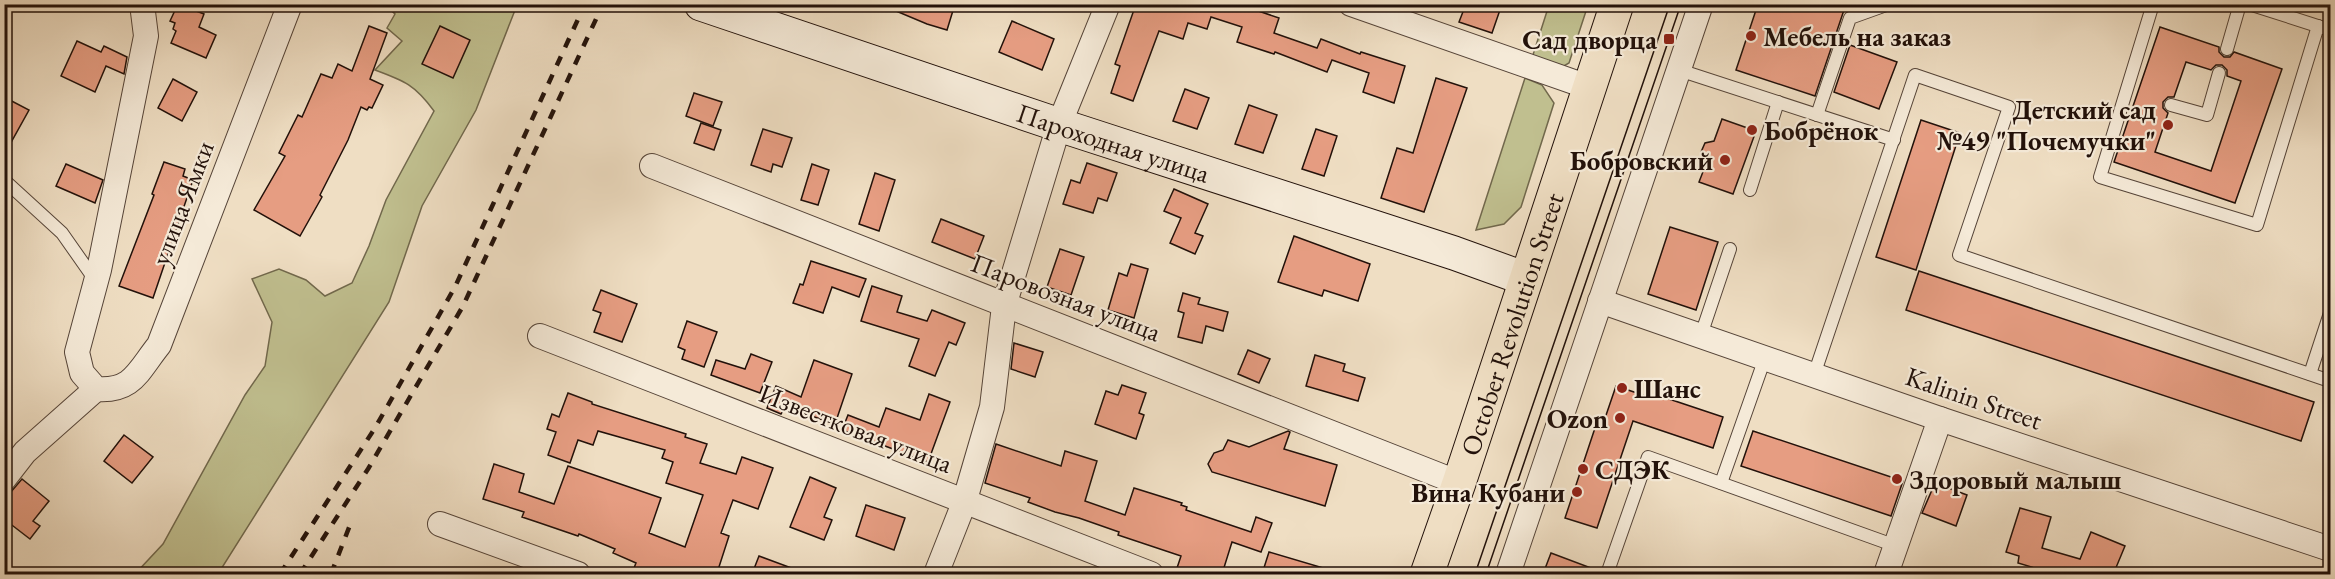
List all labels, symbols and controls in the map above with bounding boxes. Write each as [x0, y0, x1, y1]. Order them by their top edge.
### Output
place label: Мебель на заказ [1763, 19, 1951, 54]
place label: Сад дворца [1522, 22, 1657, 57]
marker: Мебель на заказ [1744, 29, 1758, 43]
marker: Сад дворца [1662, 32, 1676, 46]
place label: Детский сад №49 "Почемучки" [1937, 92, 2156, 158]
street label: Пароходная улица [1012, 95, 1215, 190]
place label: Бобрёнок [1764, 113, 1878, 148]
marker: Детский сад №49 "Почемучки" [2161, 118, 2175, 132]
marker: Бобрёнок [1745, 123, 1759, 137]
street label: улица Ямки [142, 136, 222, 270]
place label: Бобровский [1570, 143, 1713, 178]
marker: Бобровский [1718, 153, 1732, 167]
street label: October Revolution Street [1452, 188, 1571, 460]
street label: Паровозная улица [966, 245, 1166, 349]
street label: Kalinin Street [1901, 358, 2047, 438]
place label: Шанс [1634, 371, 1701, 406]
street label: Известковая улица [754, 375, 958, 481]
marker: Шанс [1615, 381, 1629, 395]
place label: Ozon [1547, 401, 1608, 436]
marker: Ozon [1613, 411, 1627, 425]
place label: СДЭК [1595, 452, 1671, 487]
marker: СДЭК [1576, 462, 1590, 476]
place label: Здоровый малыш [1909, 462, 2121, 497]
marker: Здоровый малыш [1890, 472, 1904, 486]
place label: Вина Кубани [1411, 475, 1565, 510]
marker: Вина Кубани [1570, 485, 1584, 499]

